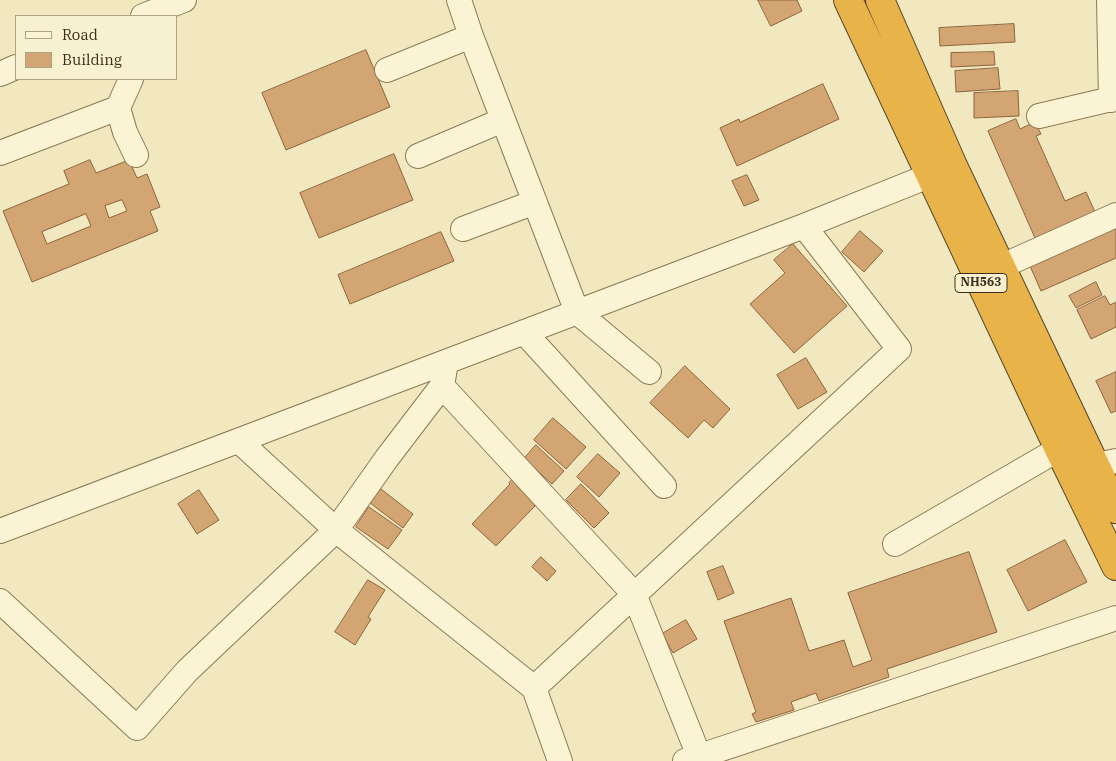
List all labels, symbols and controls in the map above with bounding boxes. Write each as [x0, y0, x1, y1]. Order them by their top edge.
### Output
legend [15, 15, 178, 80]
text: Road [62, 25, 98, 44]
text: Building [62, 50, 122, 69]
road number: NH563 [955, 274, 1007, 292]

